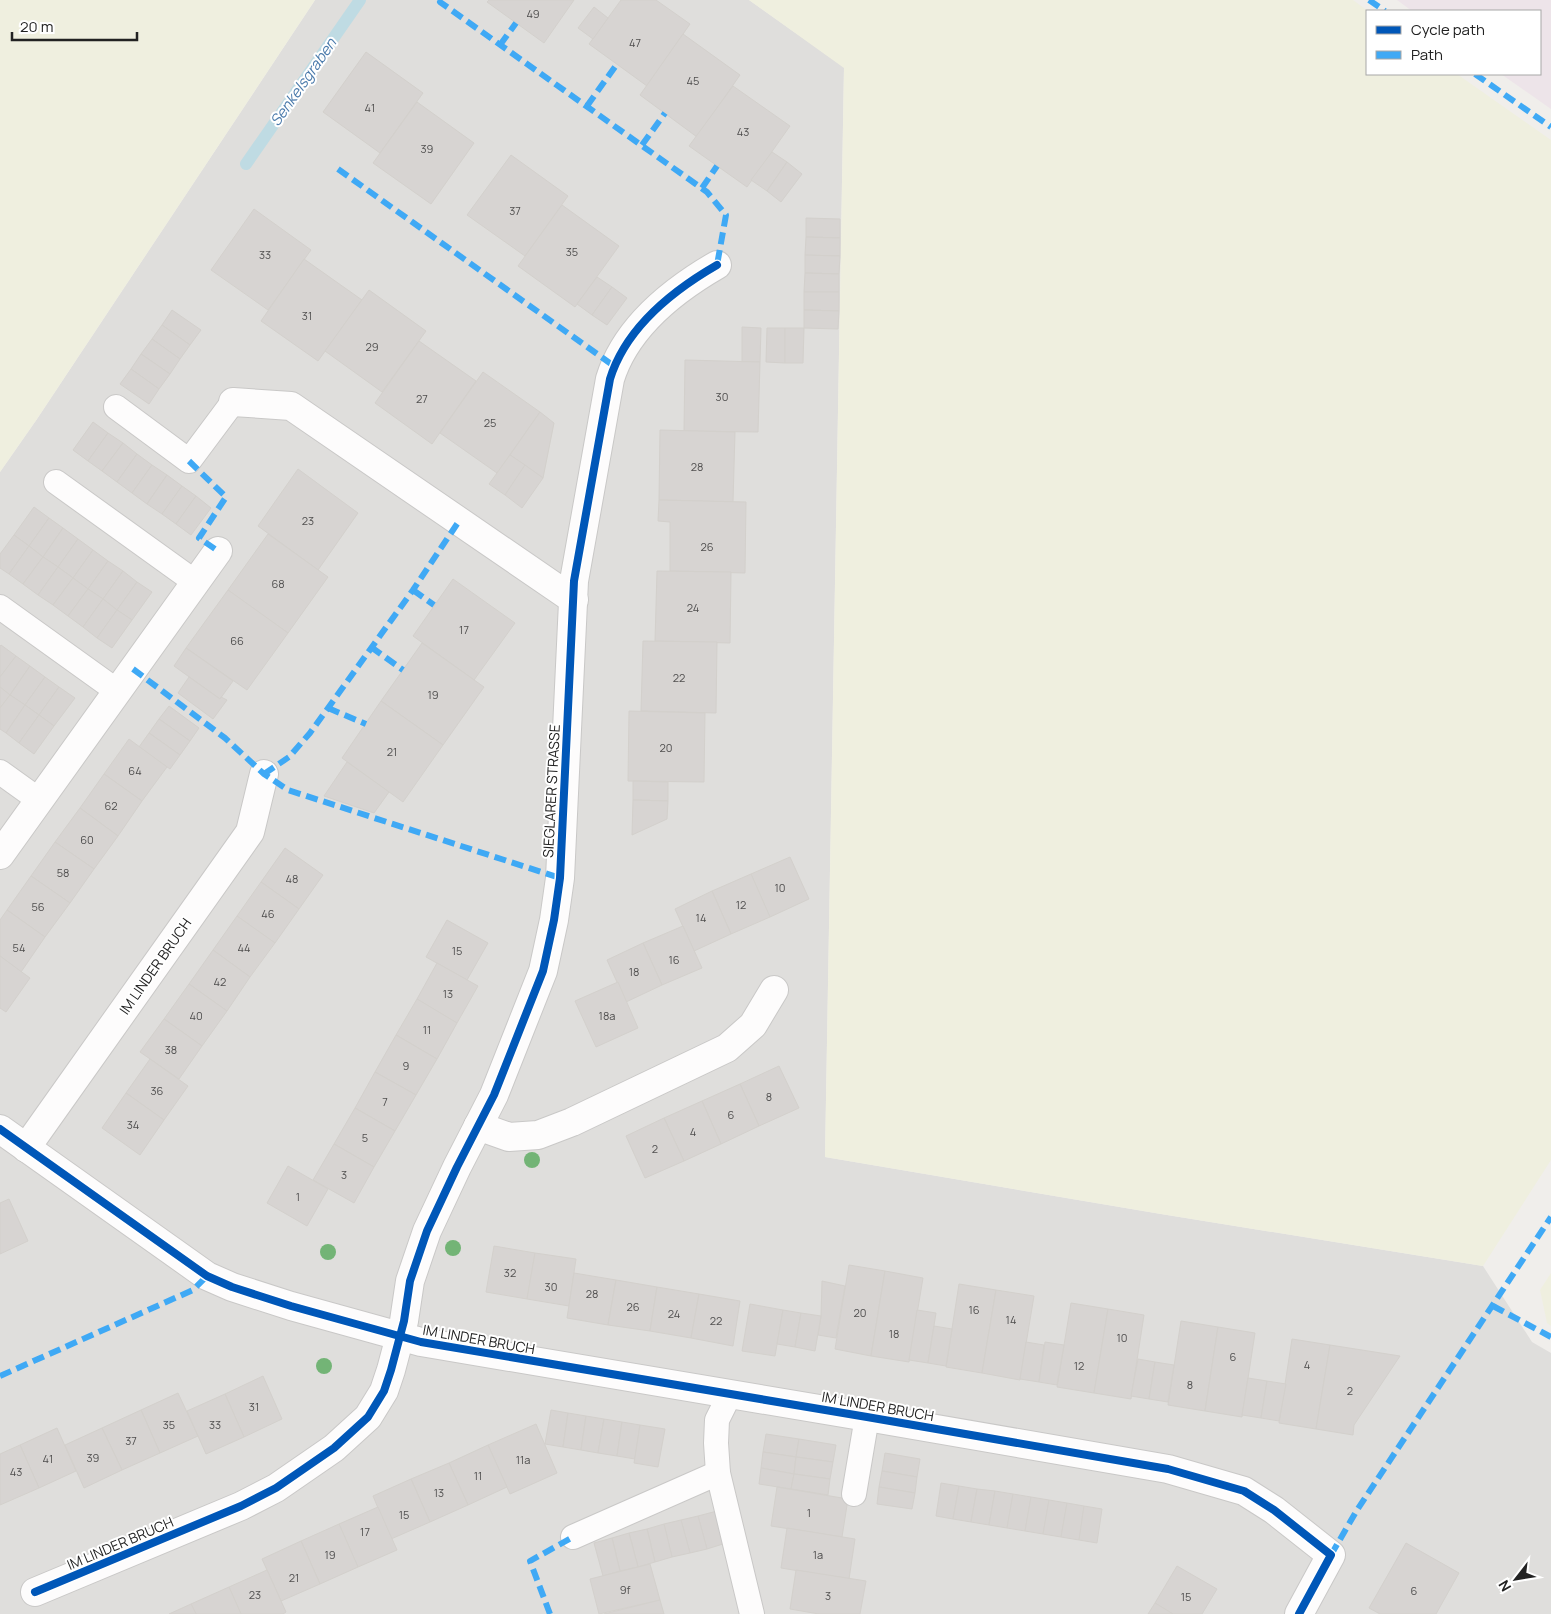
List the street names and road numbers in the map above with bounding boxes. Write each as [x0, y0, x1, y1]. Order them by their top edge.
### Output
street label: SIEGLARER STRASSE [538, 724, 564, 858]
street label: IM LINDER BRUCH [115, 914, 195, 1018]
street label: IM LINDER BRUCH [421, 1320, 537, 1358]
street label: IM LINDER BRUCH [820, 1387, 936, 1425]
street label: IM LINDER BRUCH [64, 1512, 176, 1574]

